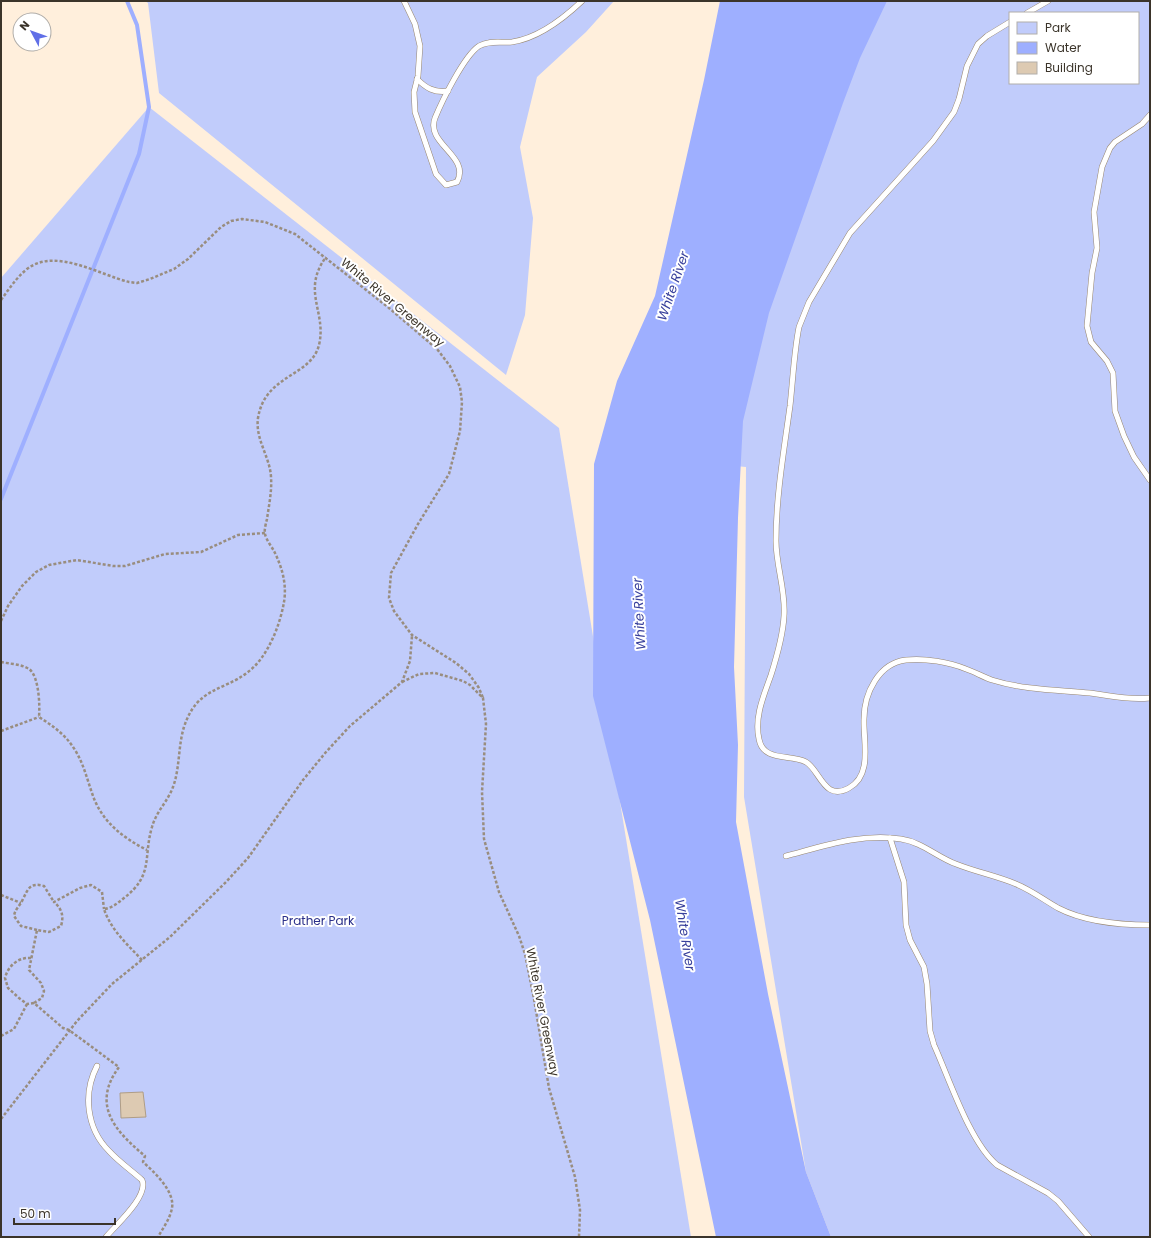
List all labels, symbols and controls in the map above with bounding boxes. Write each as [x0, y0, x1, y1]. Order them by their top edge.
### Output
north arrow [12, 12, 52, 52]
legend [1009, 12, 1139, 84]
text: N [16, 17, 33, 34]
text: Park [1045, 19, 1072, 36]
text: Water [1045, 39, 1082, 56]
text: Building [1045, 59, 1093, 76]
water label: White River [652, 248, 694, 323]
street label: White River Greenway [338, 254, 449, 351]
water label: White River [628, 576, 650, 651]
water label: White River [670, 898, 700, 973]
park label: Prather Park [282, 912, 355, 929]
street label: White River Greenway [522, 946, 564, 1078]
scale bar [14, 1200, 115, 1226]
text: 50 m [20, 1205, 51, 1222]

